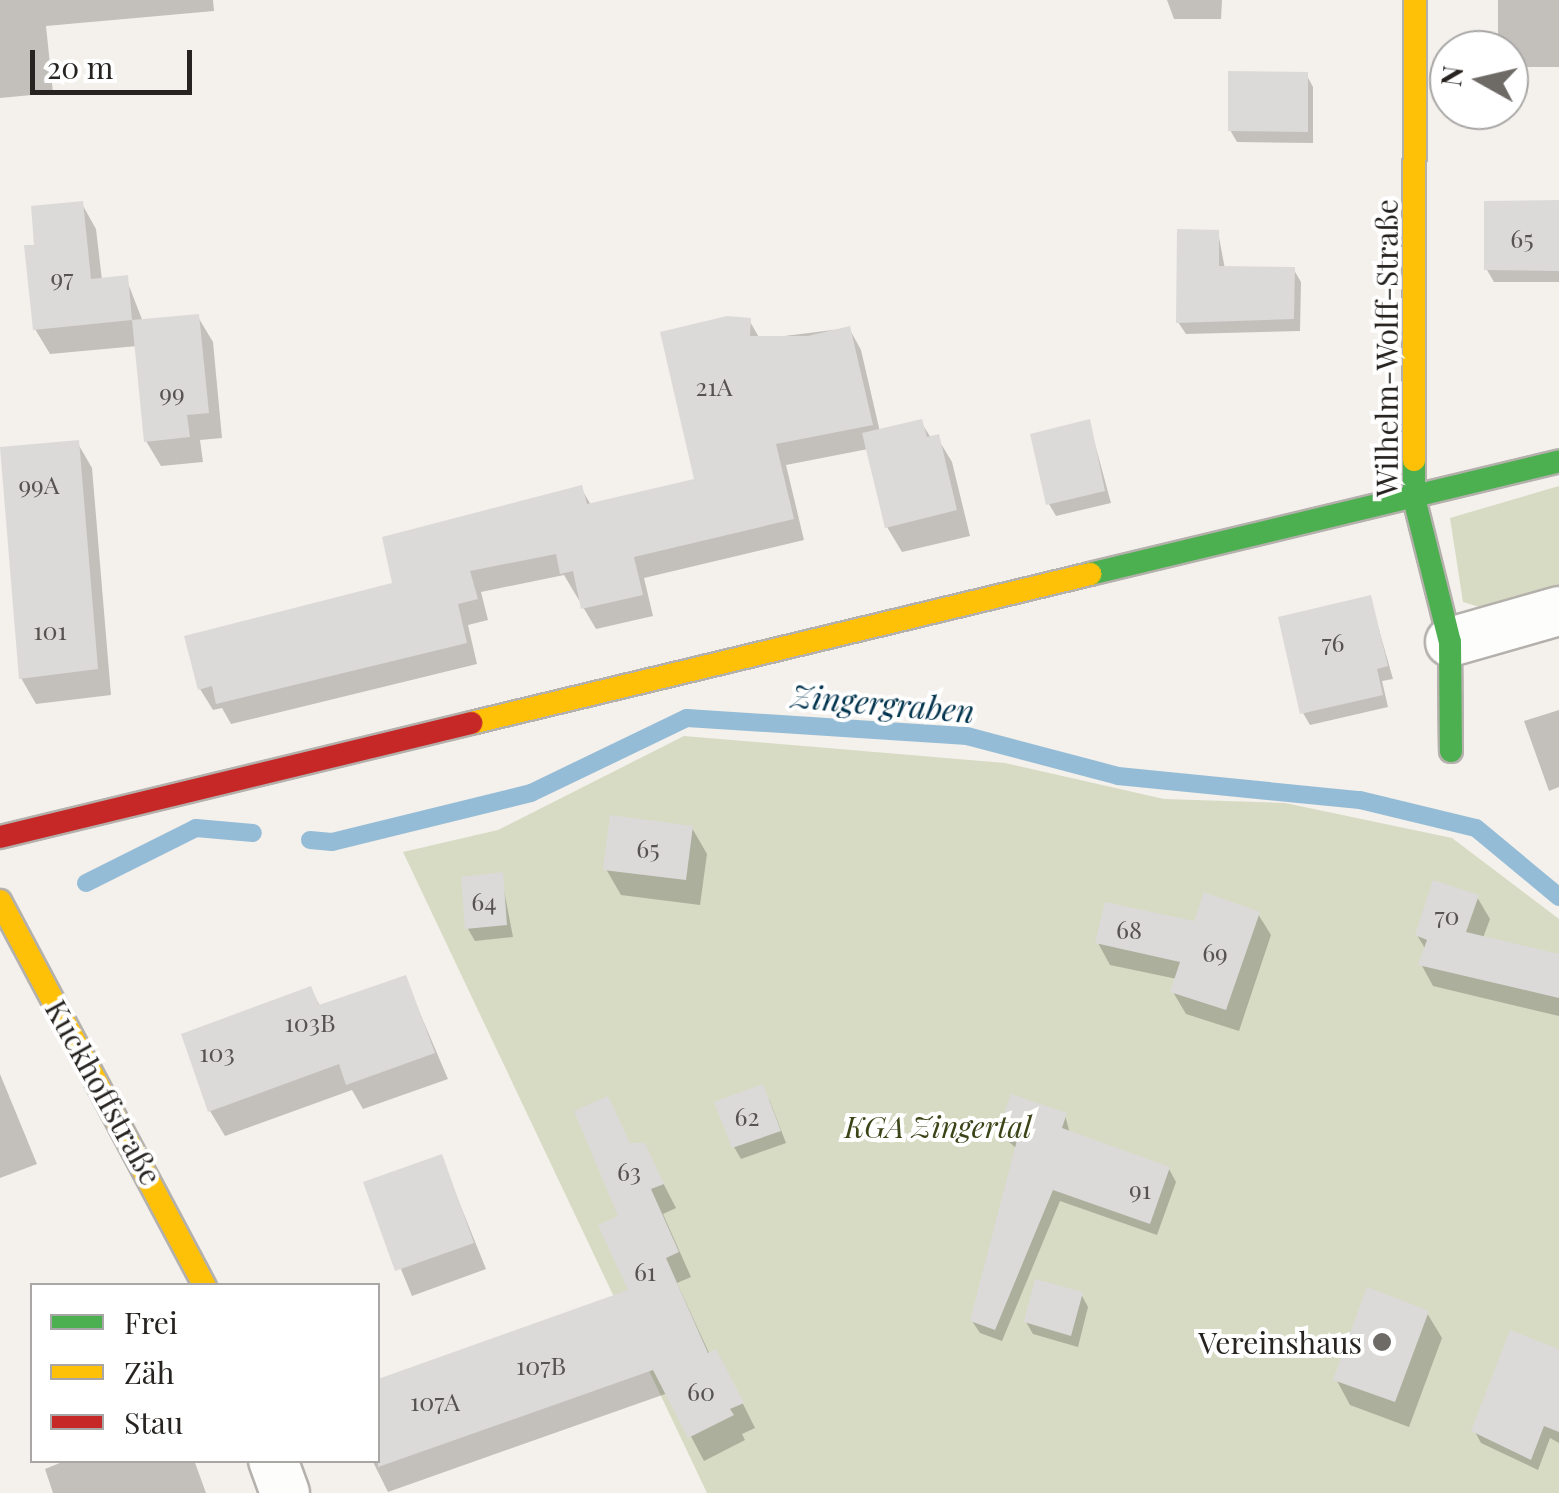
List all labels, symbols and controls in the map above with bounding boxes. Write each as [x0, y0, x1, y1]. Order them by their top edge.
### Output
scale bar [35, 30, 198, 92]
north arrow [1429, 30, 1529, 130]
text: 20 m [47, 47, 113, 87]
text: N [1431, 63, 1471, 89]
street label: Wilhelm-Wolff-Straße [1368, 199, 1404, 497]
house number: 65 [1510, 223, 1534, 253]
house number: 97 [51, 262, 73, 292]
house number: 21A [696, 371, 732, 401]
house number: 99 [159, 377, 185, 407]
house number: 99A [18, 469, 60, 499]
house number: 101 [33, 615, 67, 645]
house number: 76 [1321, 627, 1345, 657]
water label: Zingergraben [790, 676, 976, 730]
house number: 65 [636, 833, 660, 863]
house number: 64 [471, 886, 497, 916]
house number: 70 [1434, 900, 1460, 930]
house number: 68 [1116, 914, 1142, 944]
house number: 69 [1202, 937, 1228, 967]
street label: Kuckhoffstraße [38, 993, 170, 1191]
house number: 103B [284, 1007, 336, 1037]
house number: 103 [199, 1037, 235, 1067]
house number: 62 [735, 1101, 759, 1131]
park label: KGA Zingertal [844, 1108, 1032, 1144]
house number: 63 [617, 1156, 641, 1186]
house number: 91 [1129, 1174, 1151, 1204]
house number: 61 [634, 1256, 656, 1286]
legend [30, 1283, 380, 1463]
text: Frei [124, 1302, 178, 1342]
place label: Vereinshaus [1198, 1324, 1362, 1360]
marker: Vereinshaus [1371, 1331, 1393, 1353]
house number: 107B [516, 1350, 566, 1380]
text: Zäh [124, 1352, 174, 1392]
house number: 60 [687, 1376, 715, 1406]
house number: 107A [410, 1386, 460, 1416]
text: Stau [124, 1402, 183, 1442]

